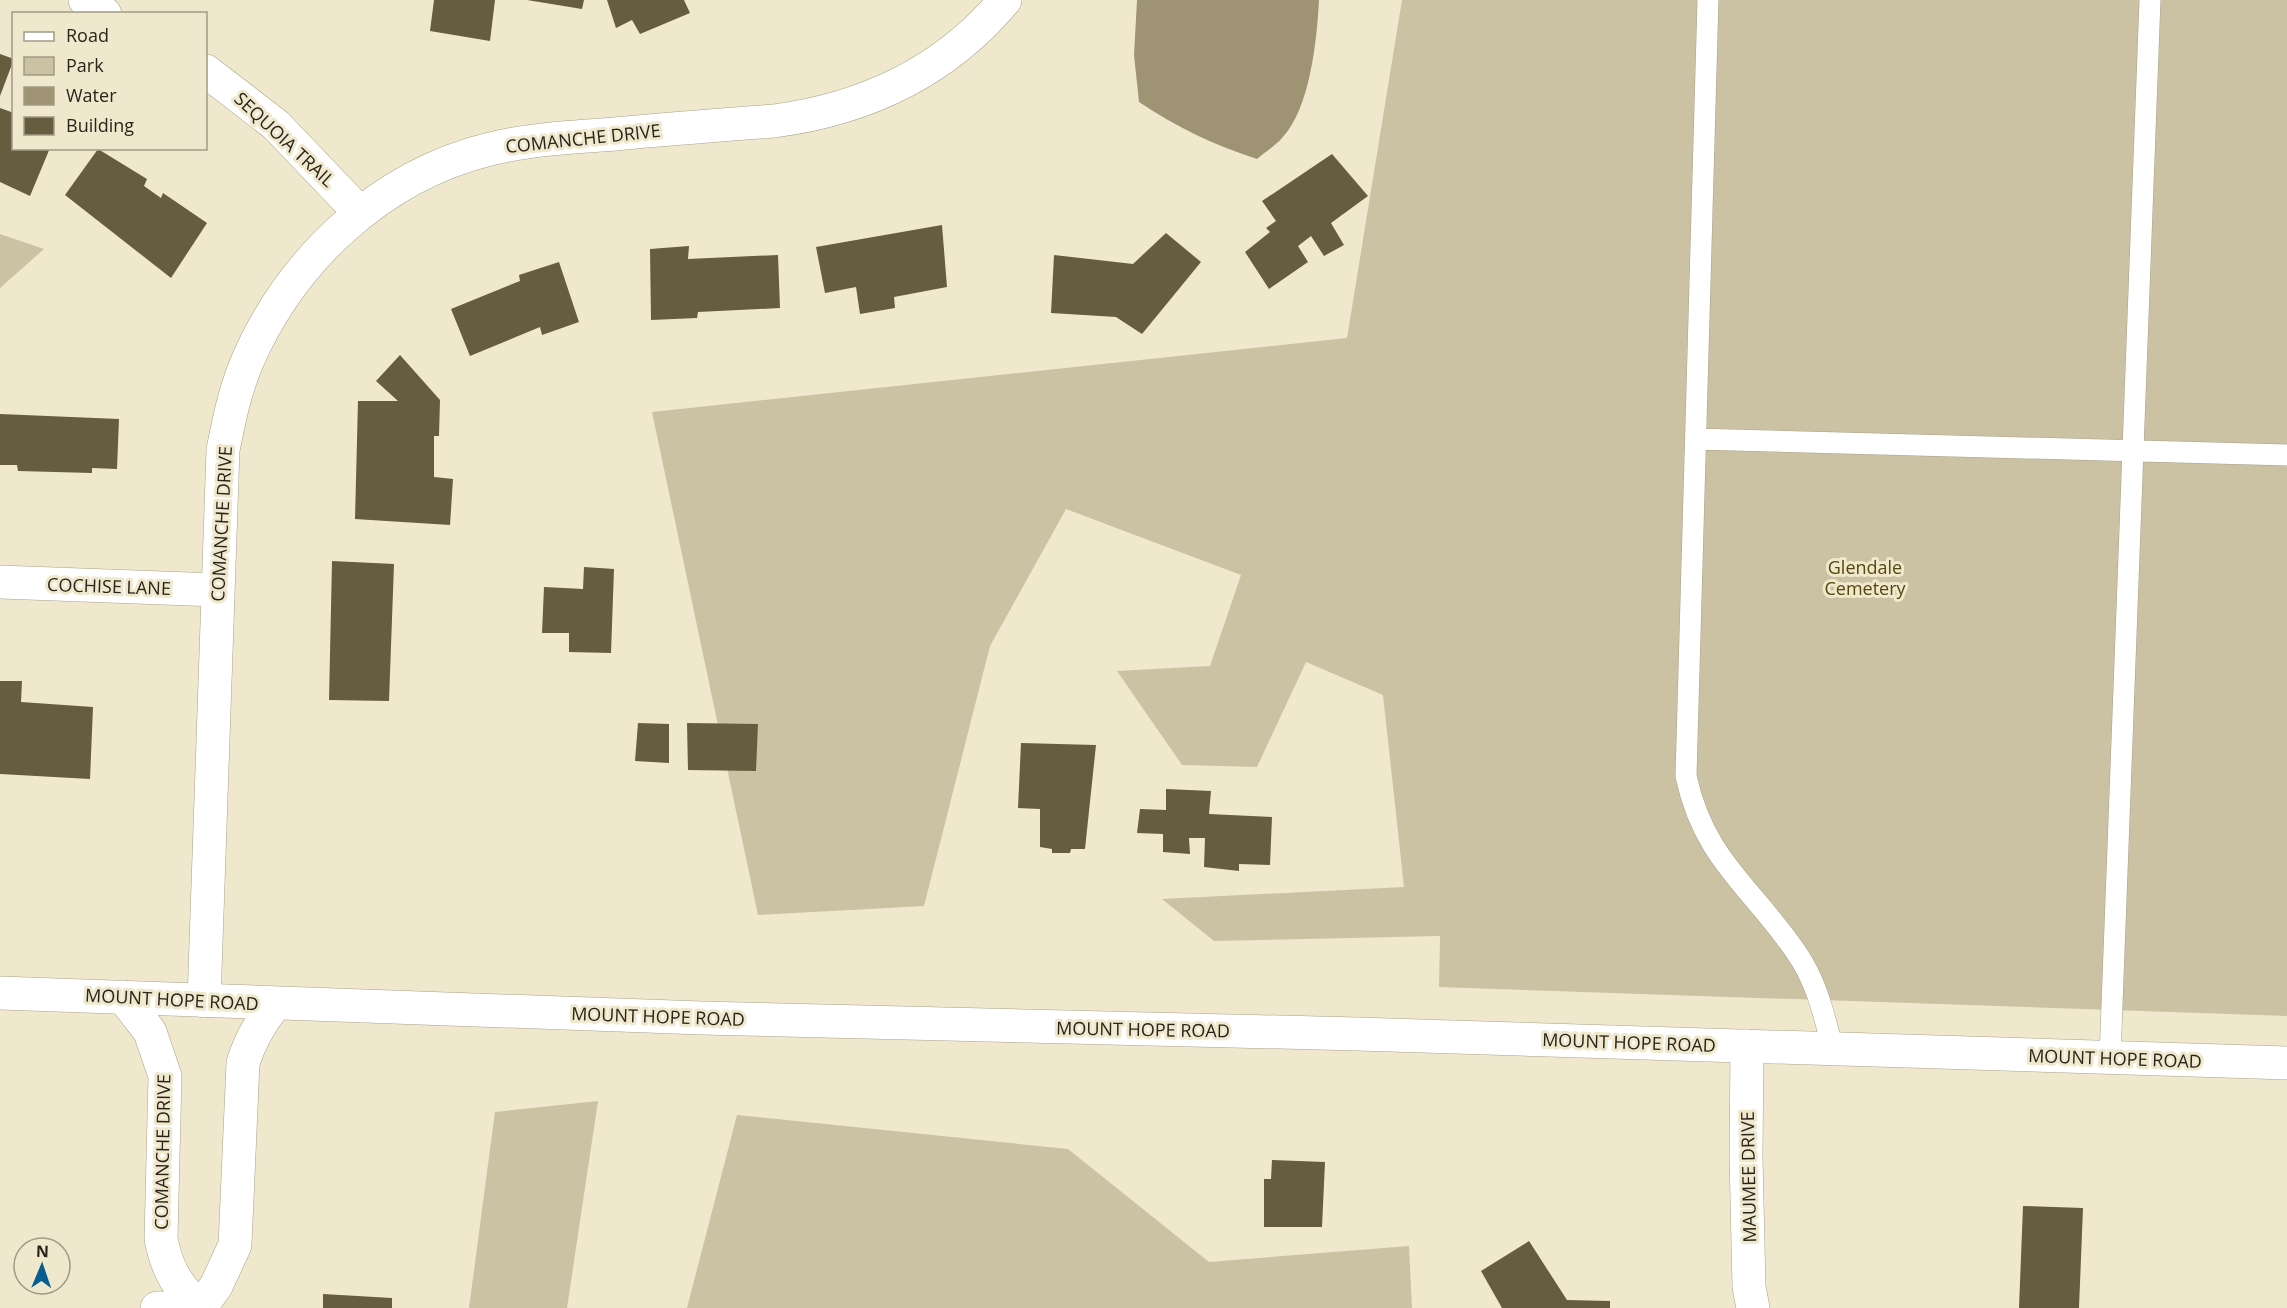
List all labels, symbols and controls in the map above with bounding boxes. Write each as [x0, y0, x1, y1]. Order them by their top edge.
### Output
legend [12, 12, 207, 150]
text: Road [66, 23, 109, 47]
text: Park [66, 53, 104, 77]
text: Water [66, 83, 117, 107]
street label: SEQUOIA TRAIL [230, 86, 340, 192]
text: Building [66, 113, 134, 137]
street label: COMANCHE DRIVE [504, 118, 662, 158]
street label: COMANCHE DRIVE [205, 446, 237, 602]
park label: Glendale Cemetery [1824, 555, 1907, 600]
street label: COCHISE LANE [47, 572, 171, 600]
street label: MOUNT HOPE ROAD [85, 982, 259, 1016]
street label: MOUNT HOPE ROAD [571, 1001, 745, 1031]
street label: MOUNT HOPE ROAD [1056, 1015, 1230, 1043]
street label: MOUNT HOPE ROAD [1542, 1027, 1716, 1057]
street label: MOUNT HOPE ROAD [2028, 1043, 2202, 1073]
street label: COMANCHE DRIVE [149, 1074, 175, 1230]
street label: MAUMEE DRIVE [1735, 1111, 1761, 1243]
north arrow [12, 1236, 72, 1296]
text: N [36, 1240, 49, 1262]

